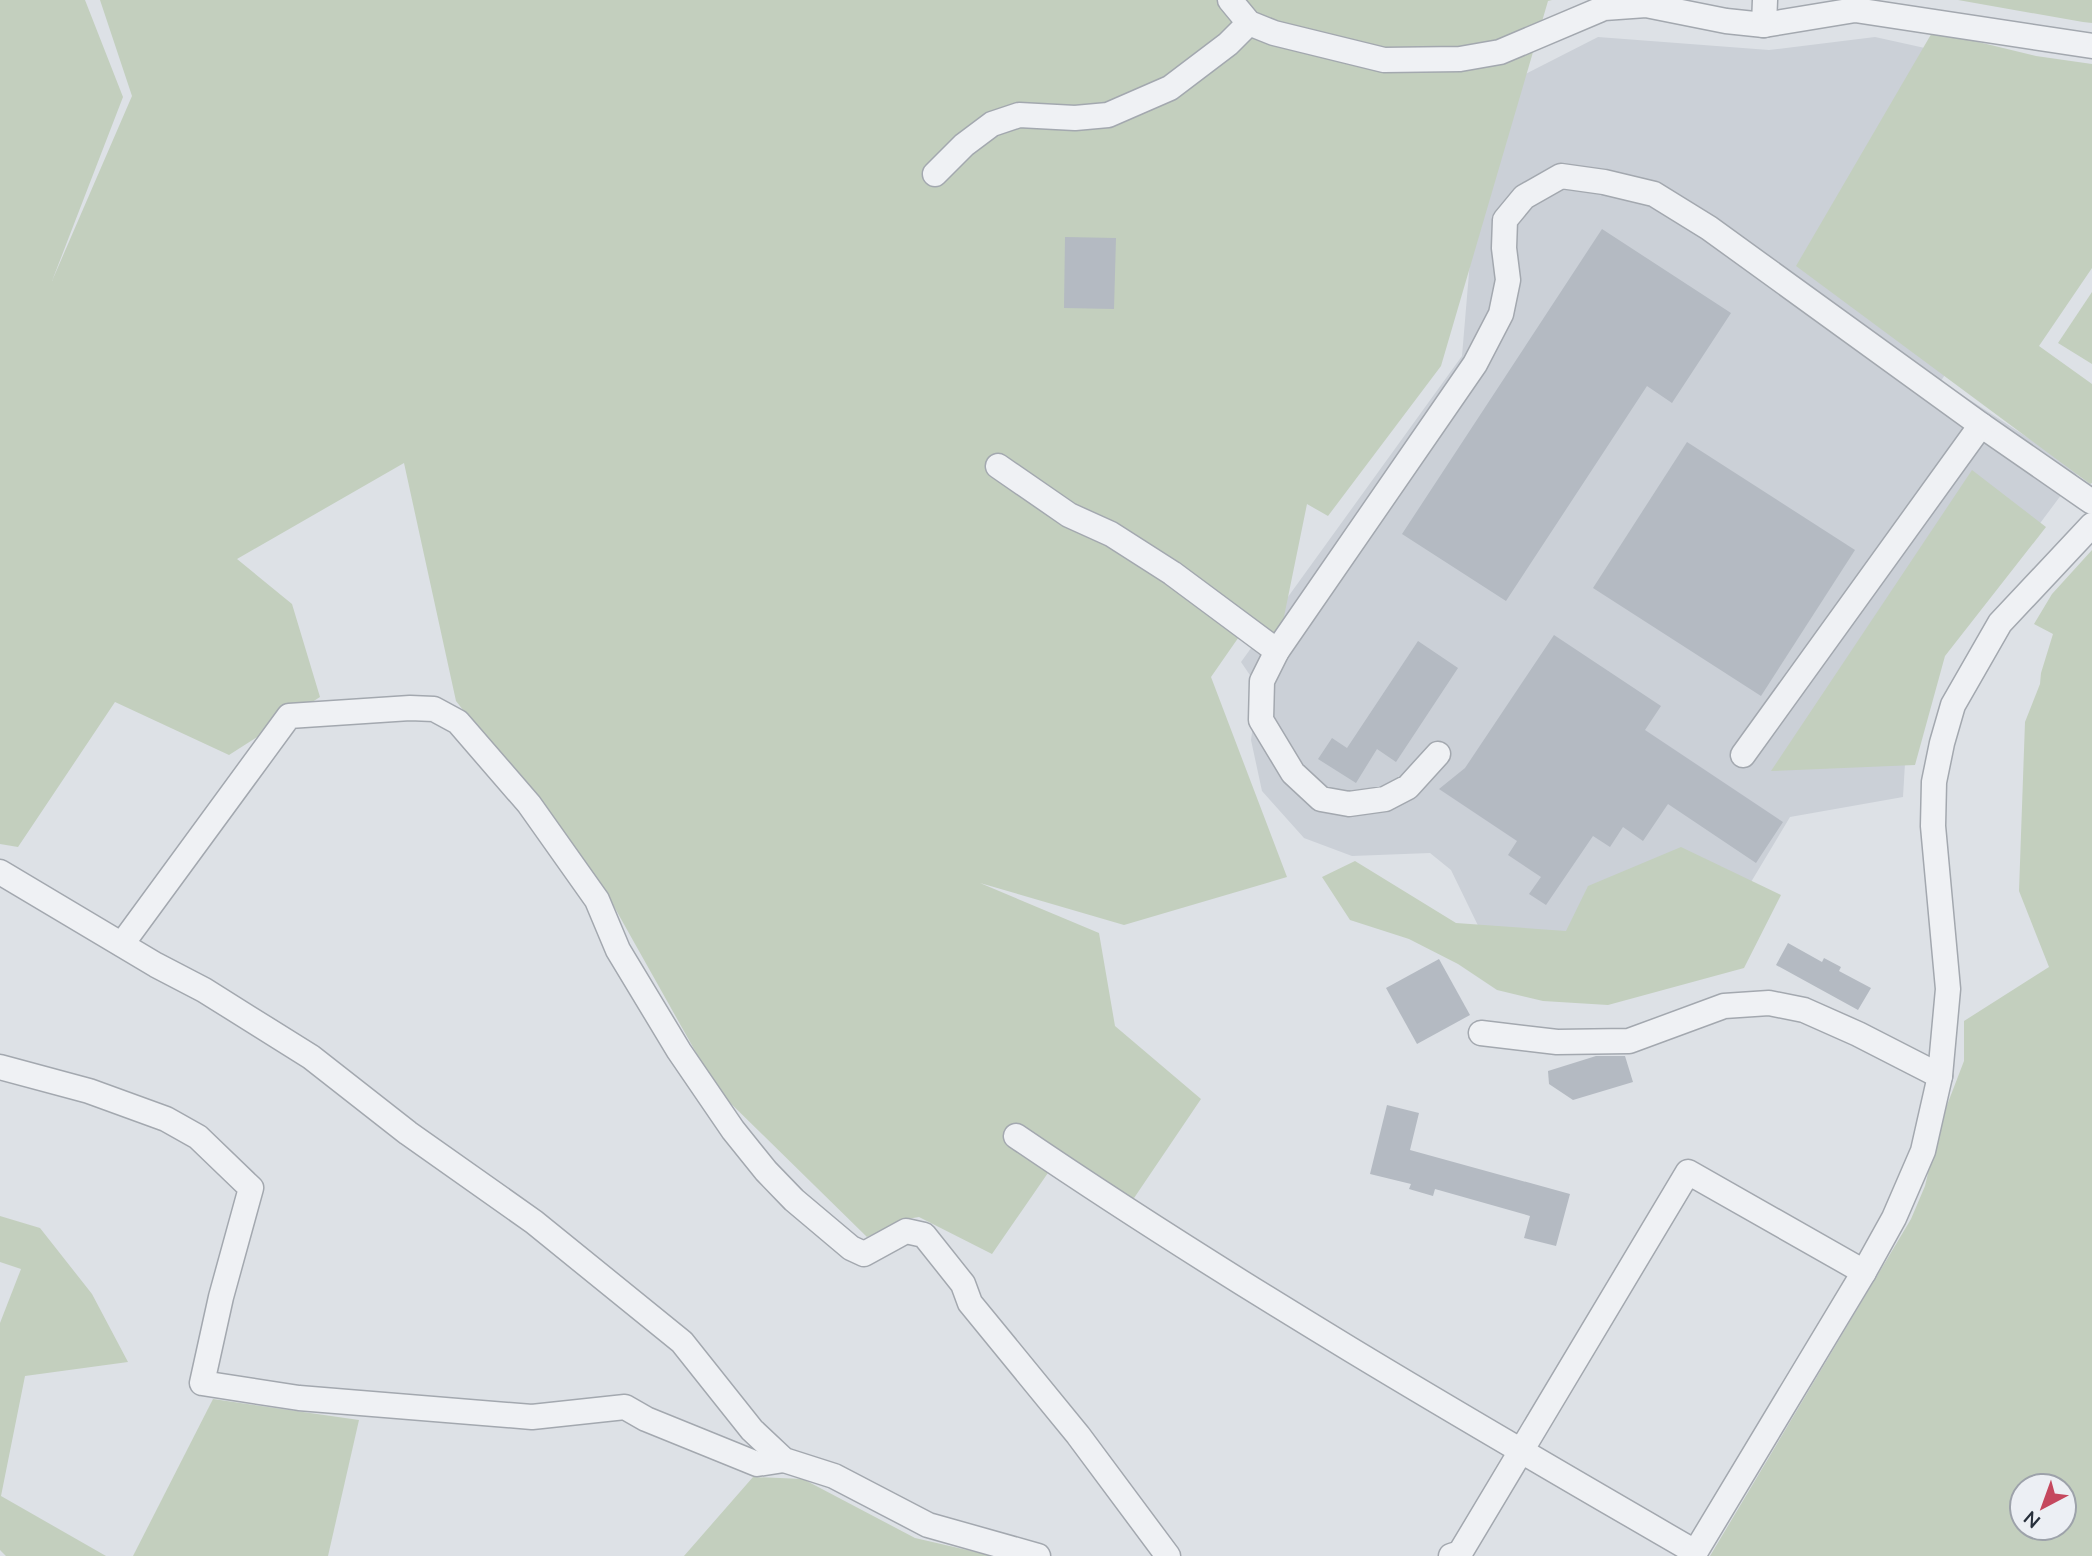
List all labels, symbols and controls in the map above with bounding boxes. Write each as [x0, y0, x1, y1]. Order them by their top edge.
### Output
north arrow [2008, 1472, 2078, 1542]
text: N [2019, 1506, 2045, 1534]

